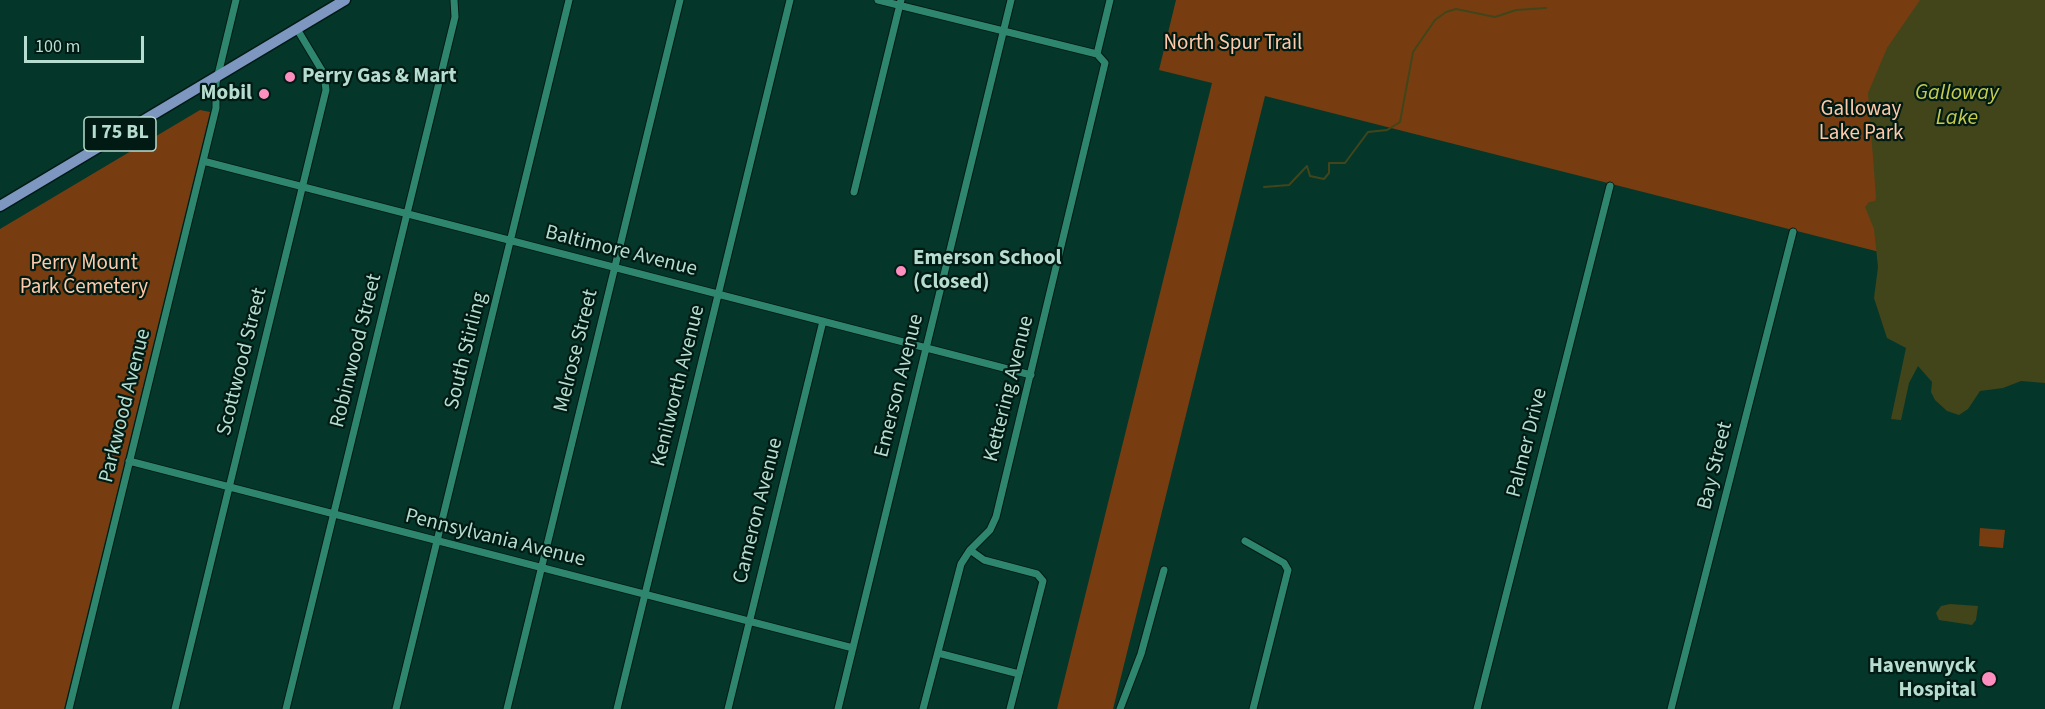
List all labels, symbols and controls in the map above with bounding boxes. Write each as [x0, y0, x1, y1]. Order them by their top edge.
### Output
scale bar [27, 24, 147, 62]
park label: North Spur Trail [1164, 31, 1302, 57]
text: 100 m [35, 34, 80, 59]
place label: Perry Gas & Mart [302, 64, 457, 90]
marker: Perry Gas & Mart [283, 70, 297, 84]
place label: Mobil [201, 81, 252, 107]
water label: Galloway Lake [1915, 81, 1999, 132]
marker: Mobil [257, 87, 271, 101]
park label: Galloway Lake Park [1819, 97, 1903, 147]
road number: I 75 BL [84, 117, 156, 151]
street label: Baltimore Avenue [542, 221, 700, 283]
place label: Emerson School (Closed) [913, 246, 1062, 296]
park label: Perry Mount Park Cemetery [20, 251, 148, 301]
marker: Emerson School (Closed) [894, 264, 908, 278]
street label: Robinwood Street [326, 271, 388, 431]
street label: Scottwood Street [212, 286, 274, 438]
street label: Melrose Street [550, 287, 604, 415]
street label: South Stirling [440, 290, 494, 412]
street label: Kenilworth Avenue [647, 303, 711, 469]
street label: Emerson Avenue [870, 312, 930, 460]
street label: Kettering Avenue [980, 313, 1040, 465]
street label: Parkwood Avenue [95, 326, 157, 486]
street label: Palmer Drive [1502, 386, 1554, 500]
street label: Bay Street [1693, 420, 1739, 512]
street label: Cameron Avenue [729, 436, 789, 586]
street label: Pennsylvania Avenue [402, 504, 588, 574]
place label: Havenwyck Hospital [1869, 654, 1976, 704]
marker: Havenwyck Hospital [1980, 670, 1998, 688]

